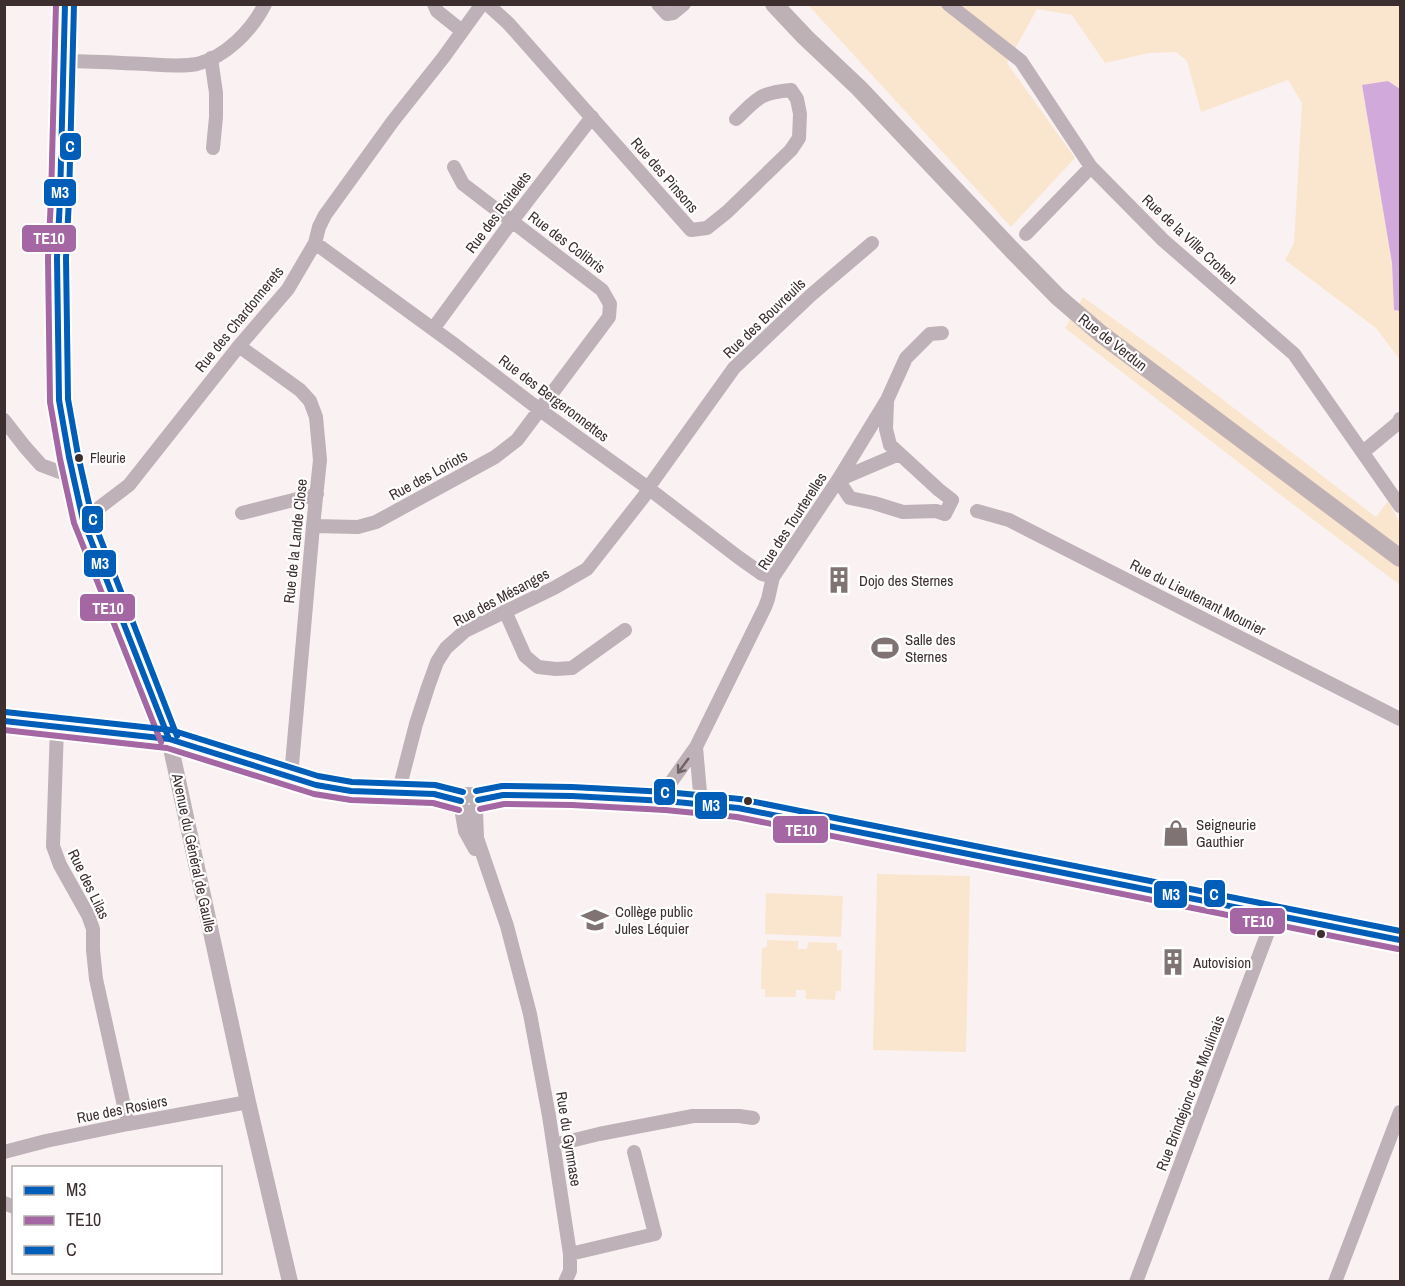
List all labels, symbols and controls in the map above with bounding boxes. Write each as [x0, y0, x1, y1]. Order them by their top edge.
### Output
line badge: C [59, 132, 82, 161]
street label: Rue des Pinsons [626, 133, 704, 217]
text: C [65, 135, 75, 157]
street label: Rue des Roitelets [460, 167, 536, 257]
line badge: M3 [43, 178, 77, 207]
text: M3 [51, 181, 69, 203]
street label: Rue de la Ville Crohen [1138, 189, 1242, 289]
street label: Rue des Colibris [524, 206, 610, 278]
line badge: TE10 [21, 224, 77, 253]
text: TE10 [33, 227, 65, 249]
street label: Rue des Chardonnerets [190, 262, 288, 376]
street label: Rue des Bouvreuils [718, 273, 810, 363]
street label: Rue de Verdun [1074, 308, 1152, 376]
street label: Rue des Bergeronnettes [494, 349, 614, 447]
street label: Rue des Loriots [385, 445, 471, 505]
place label: Fleurie [90, 449, 126, 467]
marker: Fleurie [73, 452, 85, 464]
street label: Rue des Tourterelles [753, 468, 831, 574]
street label: Rue de la Lande Close [278, 478, 312, 604]
line badge: C [81, 505, 104, 534]
text: C [88, 508, 98, 530]
line badge: M3 [83, 549, 117, 578]
text: M3 [91, 552, 109, 574]
street label: Rue du Lieutenant Mounier [1127, 554, 1269, 640]
street label: Rue des Mésanges [449, 563, 553, 631]
building icon: Dojo des Sternes [824, 565, 854, 595]
place label: Dojo des Sternes [859, 570, 953, 591]
line badge: TE10 [79, 593, 136, 622]
text: TE10 [92, 597, 124, 619]
place label: Salle des Sternes [905, 629, 956, 667]
sports icon: Salle des Sternes [870, 633, 900, 663]
one-way arrow [677, 757, 689, 773]
street label: Avenue du Général de Gaulle [167, 771, 221, 934]
line badge: C [653, 778, 676, 806]
text: C [660, 781, 670, 803]
line badge: M3 [694, 791, 728, 820]
text: M3 [702, 794, 720, 816]
unlabelled marker [742, 795, 754, 807]
place label: Seigneurie Gauthier [1196, 814, 1256, 852]
line badge: TE10 [772, 815, 829, 844]
shop icon: Seigneurie Gauthier [1161, 818, 1191, 848]
text: TE10 [785, 819, 817, 841]
street label: Rue des Lilas [63, 846, 115, 922]
line badge: C [1203, 879, 1226, 908]
line badge: M3 [1153, 880, 1188, 909]
text: M3 [1162, 883, 1180, 905]
text: C [1209, 883, 1219, 905]
place label: Collège public Jules Léquier [615, 901, 693, 939]
school or university icon: Collège public Jules Léquier [580, 905, 610, 935]
line badge: TE10 [1229, 907, 1286, 935]
text: TE10 [1242, 910, 1274, 932]
unlabelled marker [1315, 928, 1327, 940]
building icon: Autovision [1158, 947, 1188, 977]
place label: Autovision [1192, 952, 1251, 973]
street label: Rue Brindejonc des Moulinais [1151, 1012, 1229, 1174]
street label: Rue des Rosiers [75, 1090, 169, 1128]
street label: Rue du Gymnase [551, 1090, 587, 1188]
legend [12, 1166, 222, 1274]
text: M3 [66, 1177, 87, 1202]
text: TE10 [66, 1207, 101, 1232]
text: C [66, 1237, 77, 1262]

